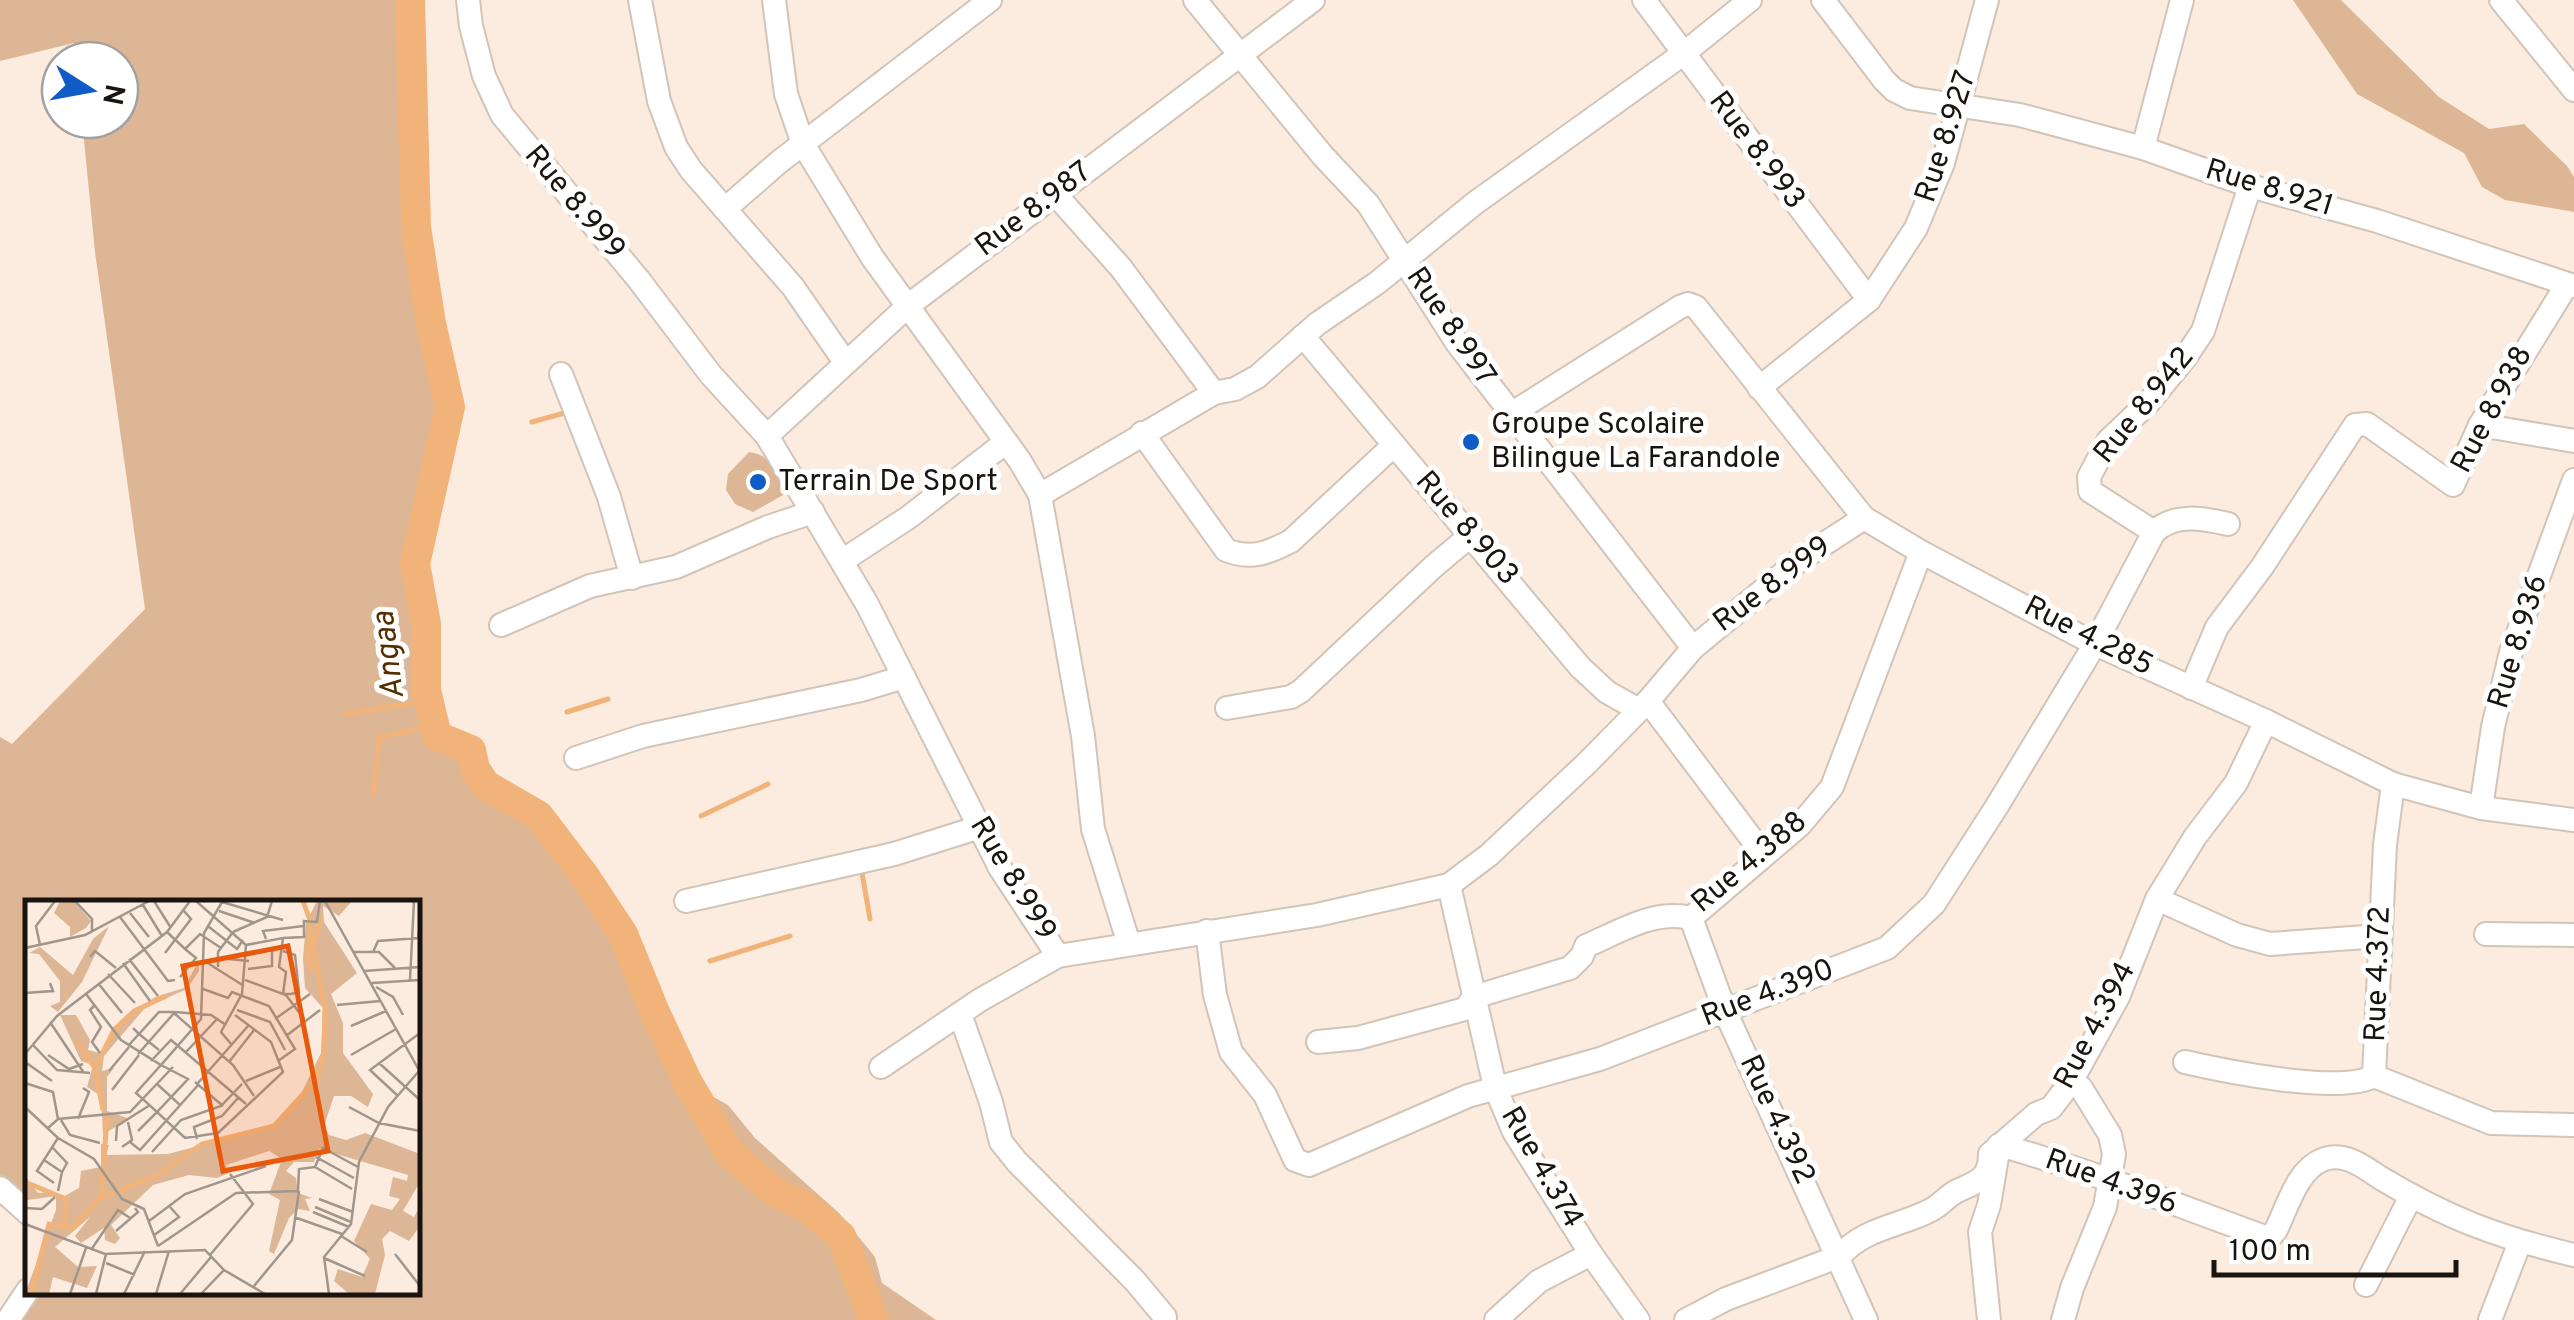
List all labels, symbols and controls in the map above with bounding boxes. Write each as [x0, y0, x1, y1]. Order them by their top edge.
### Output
north arrow [40, 40, 140, 140]
street label: Rue 8.927 [1908, 67, 1986, 207]
text: N [92, 81, 131, 108]
street label: Rue 8.993 [1700, 85, 1812, 217]
street label: Rue 8.999 [515, 138, 633, 268]
street label: Rue 8.921 [2201, 152, 2337, 226]
street label: Rue 8.987 [969, 154, 1099, 266]
street label: Rue 8.997 [1397, 261, 1503, 393]
street label: Rue 8.942 [2087, 340, 2203, 472]
street label: Rue 8.938 [2444, 340, 2542, 480]
place label: Groupe Scolaire Bilingue La Farandole [1491, 407, 1780, 478]
marker: Groupe Scolaire Bilingue La Farandole [1460, 431, 1482, 453]
place label: Terrain De Sport [778, 464, 998, 501]
street label: Rue 8.903 [1406, 464, 1526, 594]
marker: Terrain De Sport [747, 471, 769, 493]
street label: Rue 8.999 [1707, 529, 1839, 641]
street label: Rue 8.936 [2481, 570, 2557, 714]
street label: Rue 4.285 [2017, 589, 2159, 685]
water label: Angaa [365, 608, 415, 701]
street label: Rue 4.388 [1685, 804, 1815, 922]
street label: Rue 8.999 [961, 810, 1063, 948]
inset map [25, 900, 420, 1295]
street label: Rue 4.372 [2358, 905, 2400, 1043]
street label: Rue 4.390 [1696, 952, 1840, 1036]
street label: Rue 4.394 [2047, 956, 2145, 1096]
street label: Rue 4.392 [1730, 1049, 1822, 1191]
street label: Rue 4.374 [1492, 1101, 1590, 1235]
street label: Rue 4.396 [2040, 1142, 2182, 1224]
scale bar [2214, 1215, 2456, 1277]
text: 100 m [2229, 1234, 2311, 1271]

